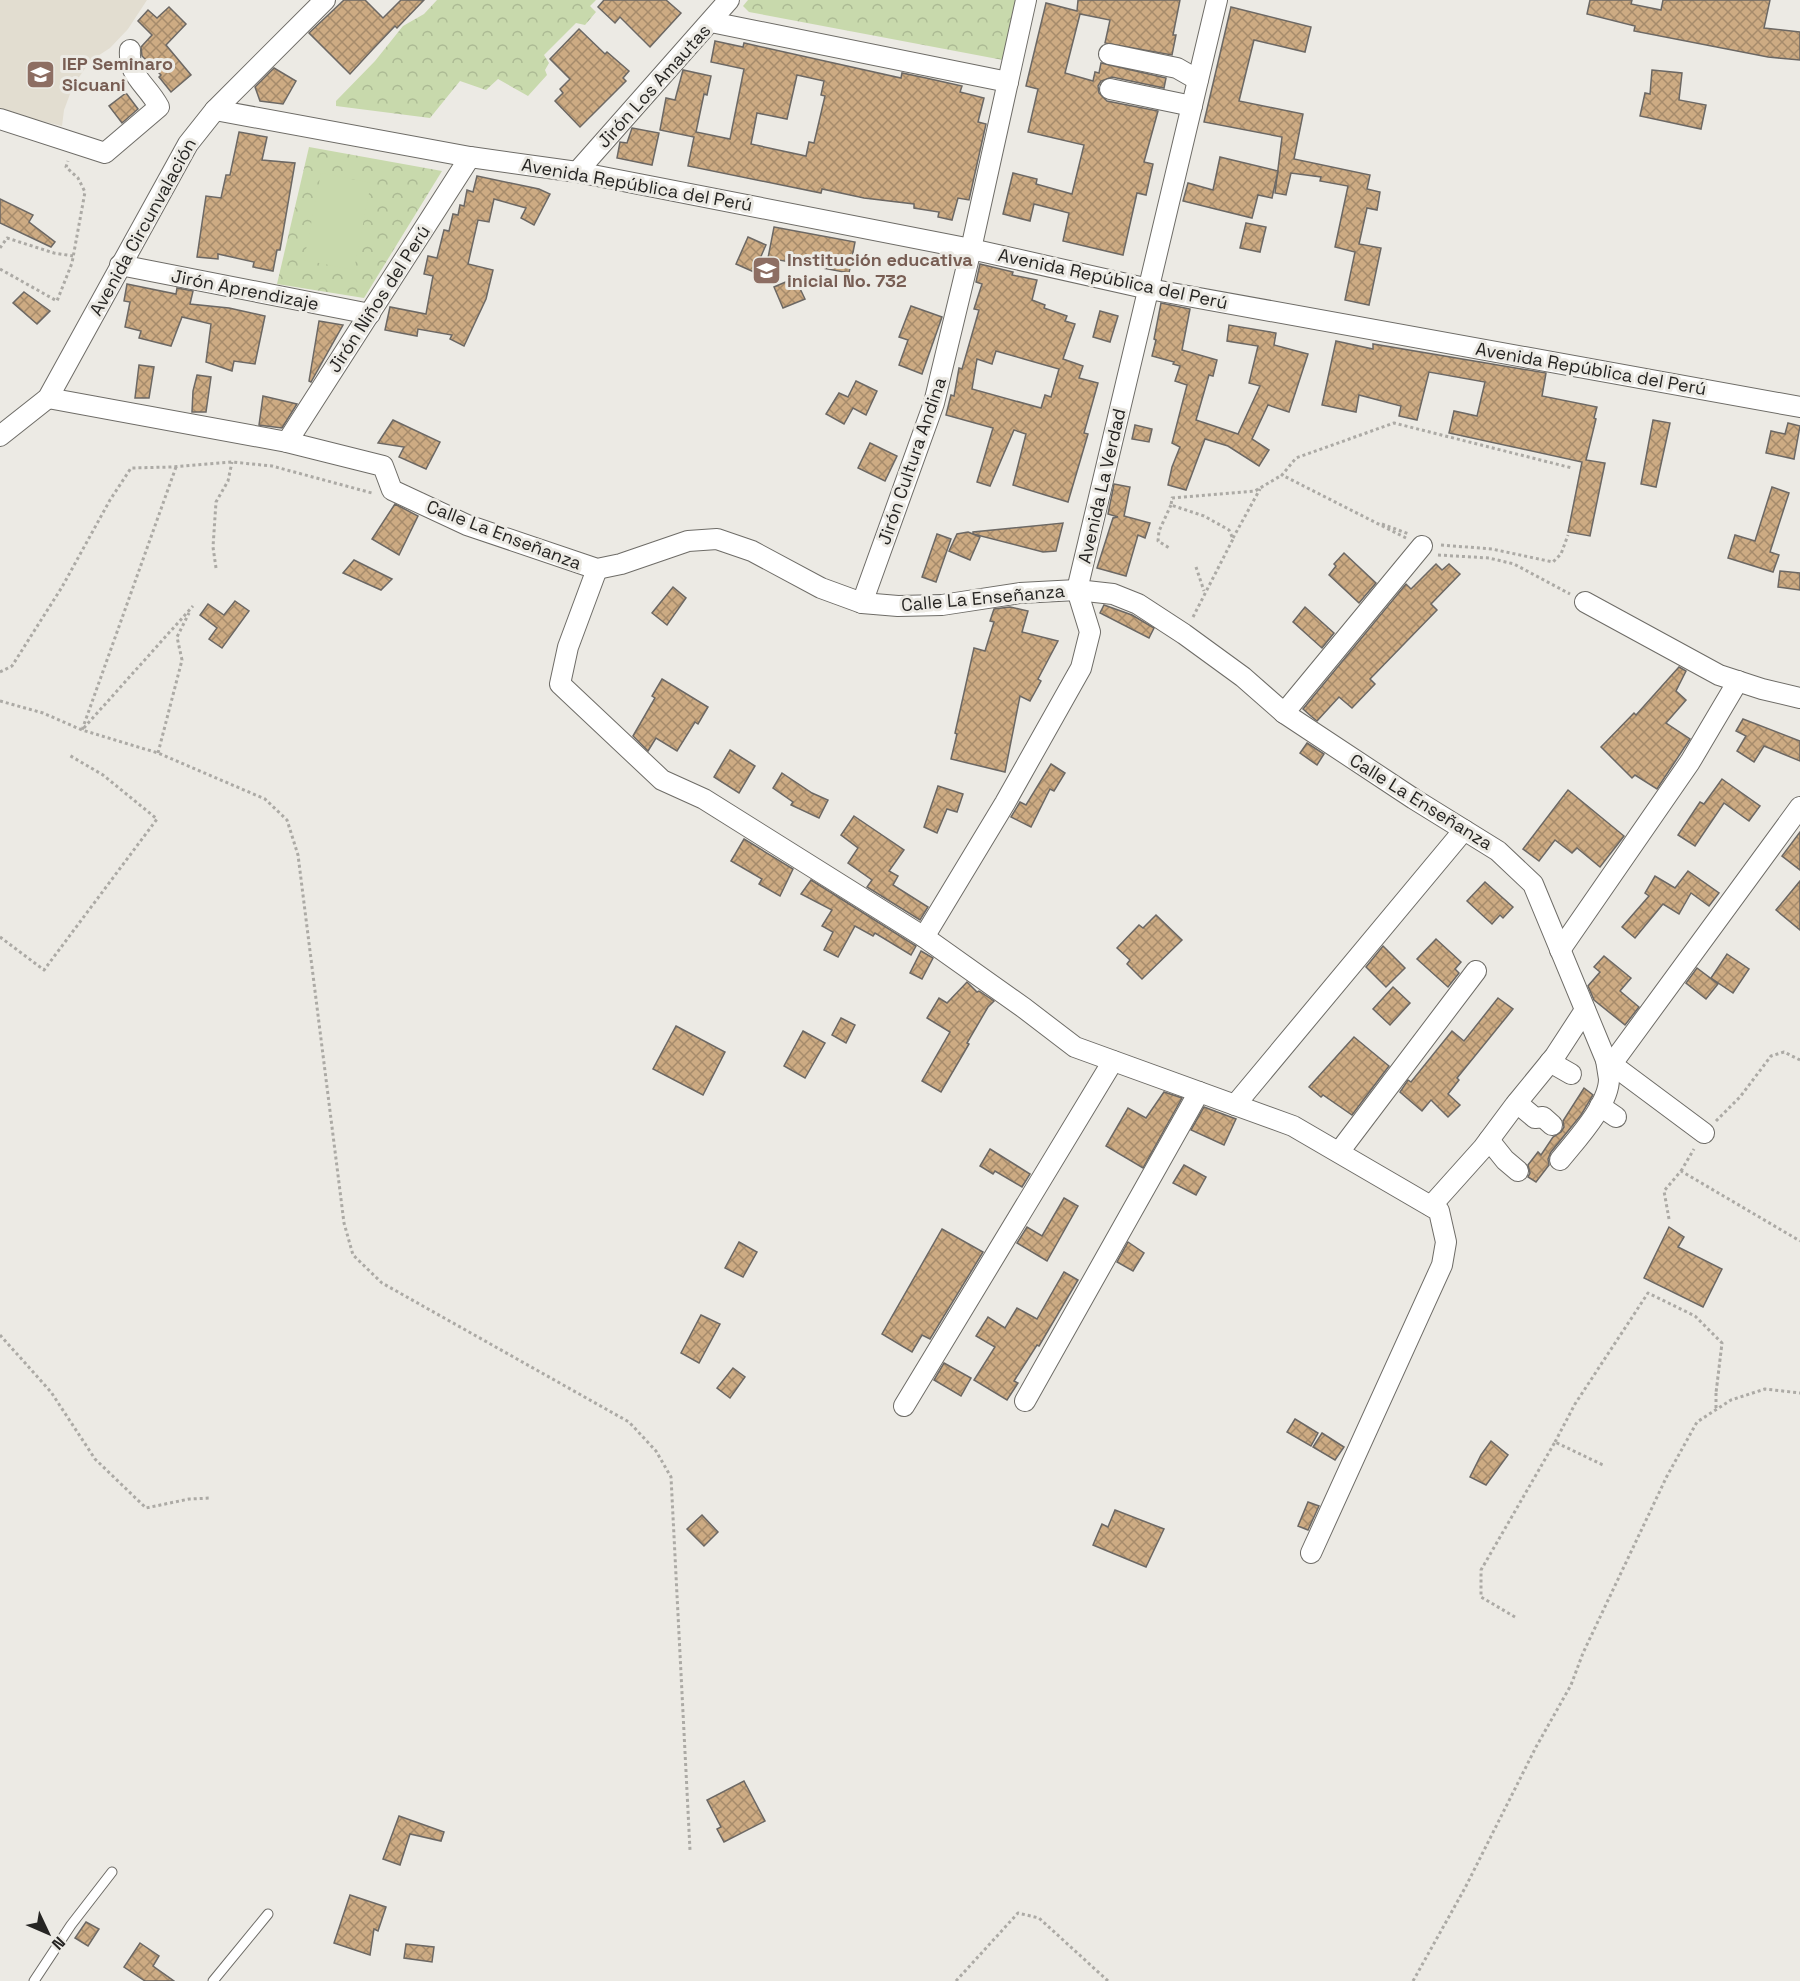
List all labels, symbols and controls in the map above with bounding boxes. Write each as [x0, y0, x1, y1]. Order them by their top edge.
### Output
street label: Jirón Los Amautas [592, 19, 715, 152]
place label: IEP Seminaro Sicuani [62, 52, 173, 96]
school or university icon: IEP Seminaro Sicuani [25, 58, 57, 90]
street label: Avenida Circunvalación [84, 134, 201, 320]
street label: Avenida República del Perú [520, 153, 754, 216]
street label: Jirón Niños del Perú [322, 221, 435, 377]
street label: Avenida República del Perú [996, 243, 1230, 314]
place label: Institución educativa inicial No. 732 [787, 248, 973, 292]
school or university icon: Institución educativa inicial No. 732 [750, 254, 782, 286]
street label: Jirón Aprendizaje [169, 264, 321, 315]
street label: Avenida República del Perú [1474, 337, 1708, 400]
street label: Jirón Cultura Andina [872, 374, 951, 548]
street label: Avenida La Verdad [1072, 406, 1131, 566]
street label: Calle La Enseñanza [423, 494, 585, 575]
street label: Calle La Enseñanza [900, 579, 1066, 616]
street label: Calle La Enseñanza [1346, 748, 1497, 855]
north arrow [18, 1903, 78, 1963]
text: N [47, 1932, 70, 1954]

